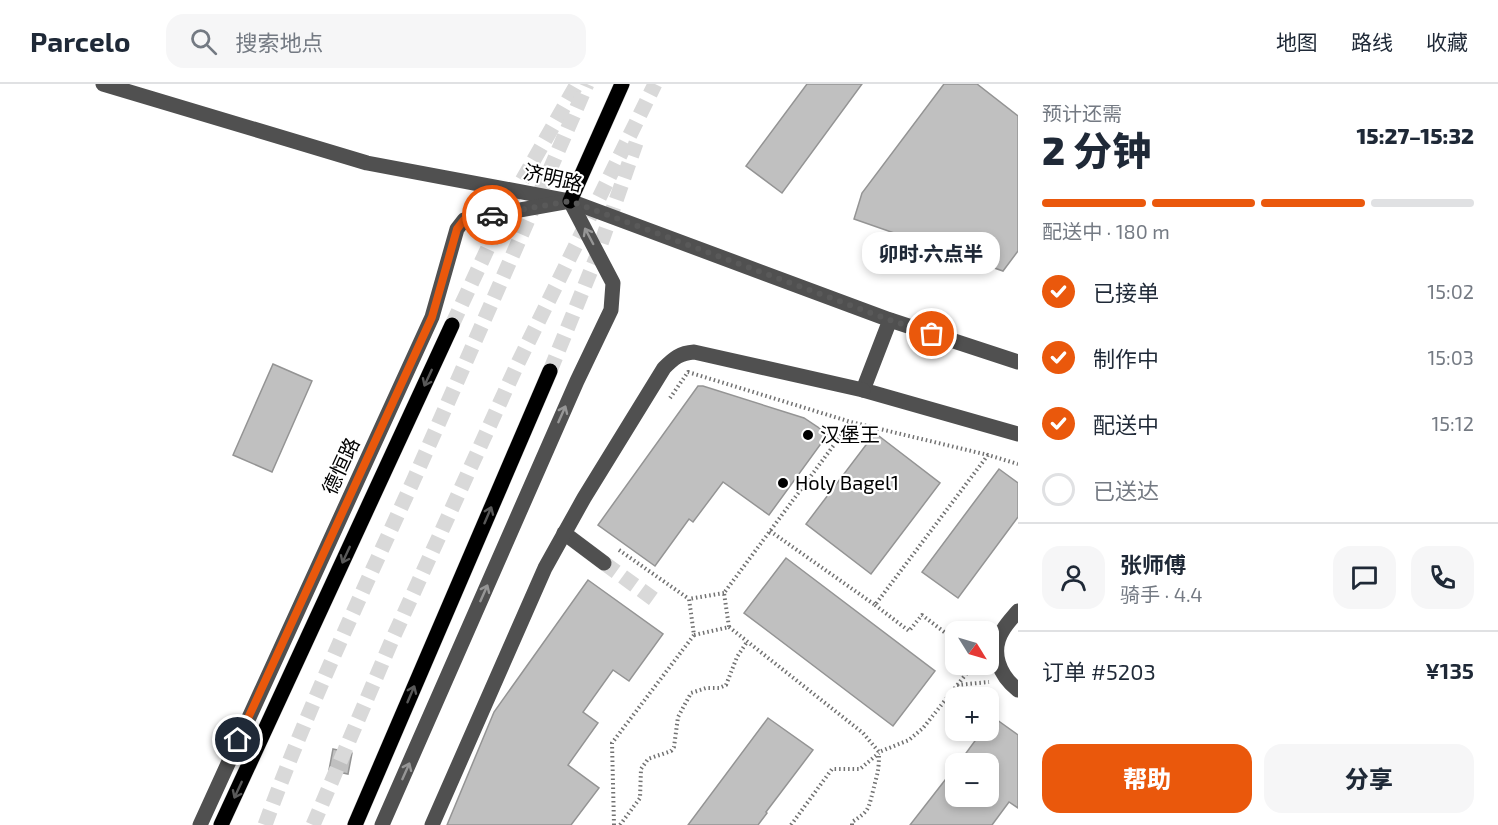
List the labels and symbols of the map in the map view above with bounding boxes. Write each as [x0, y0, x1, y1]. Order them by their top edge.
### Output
street label: 济明路 [521, 159, 585, 195]
courier [462, 185, 522, 245]
one-way arrow [583, 228, 594, 246]
callout: 卯时·六点半 [863, 232, 1001, 274]
pin [906, 308, 957, 359]
one-way arrow [421, 369, 433, 387]
one-way arrow [557, 406, 569, 424]
place label: 汉堡王 [820, 422, 880, 446]
marker: 汉堡王 [801, 428, 815, 442]
street label: 德恒路 [317, 433, 364, 498]
place label: Holy Bagel1 [795, 470, 899, 494]
marker: Holy Bagel1 [776, 476, 790, 490]
one-way arrow [483, 506, 494, 525]
one-way arrow [339, 546, 351, 564]
one-way arrow [479, 584, 490, 603]
north arrow [945, 621, 999, 675]
one-way arrow [406, 685, 417, 704]
pin [212, 714, 263, 765]
one-way arrow [400, 763, 412, 781]
one-way arrow [231, 780, 243, 798]

